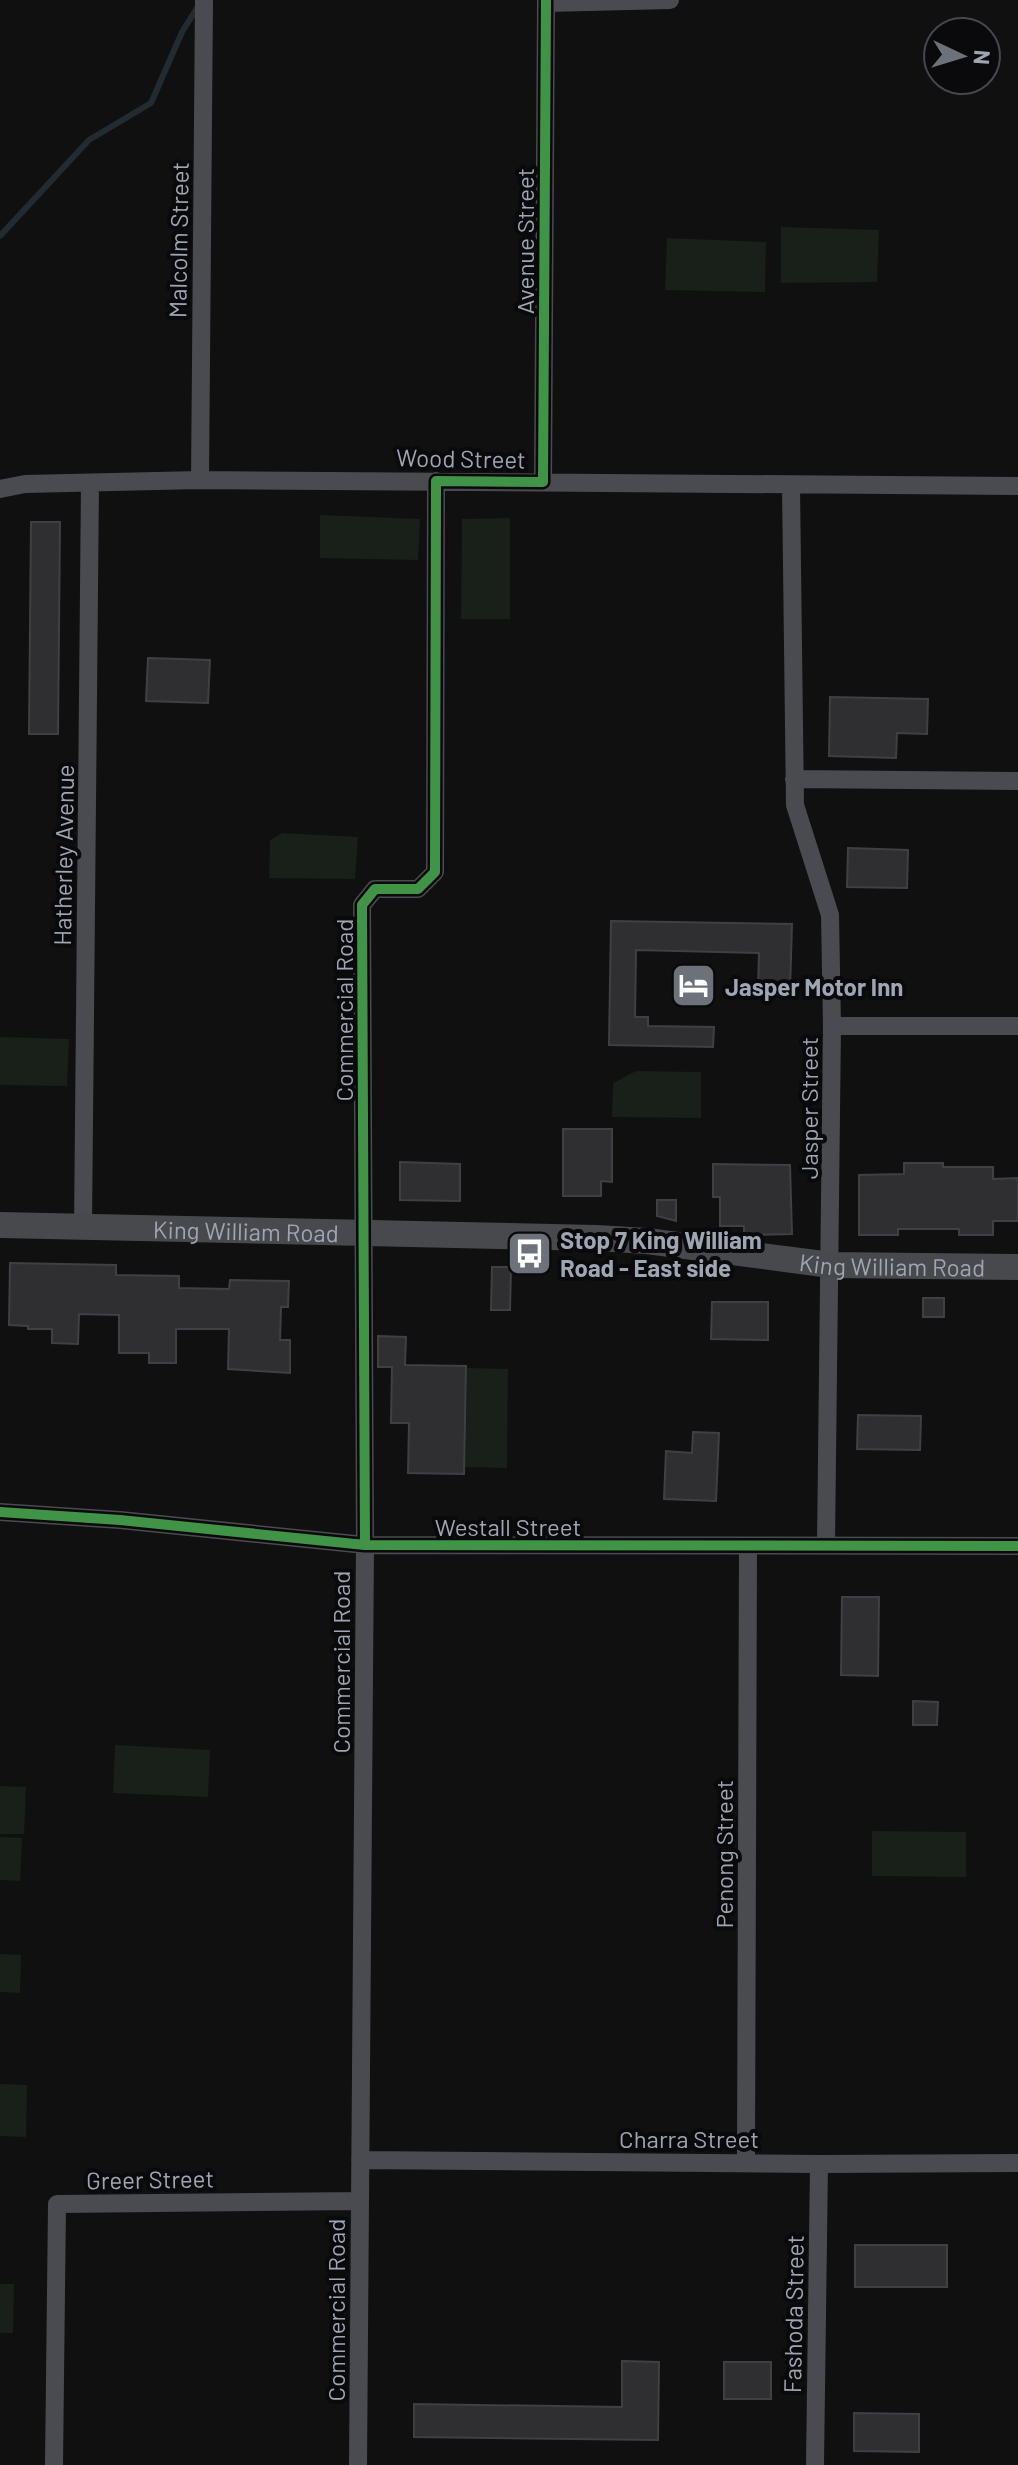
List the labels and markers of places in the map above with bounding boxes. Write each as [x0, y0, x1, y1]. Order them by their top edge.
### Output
hotel icon: Jasper Motor Inn [670, 962, 718, 1010]
place label: Jasper Motor Inn [725, 972, 903, 1001]
place label: Stop 7 King William Road - East side [560, 1225, 762, 1282]
bus stop icon: Stop 7 King William Road - East side [505, 1229, 553, 1277]

